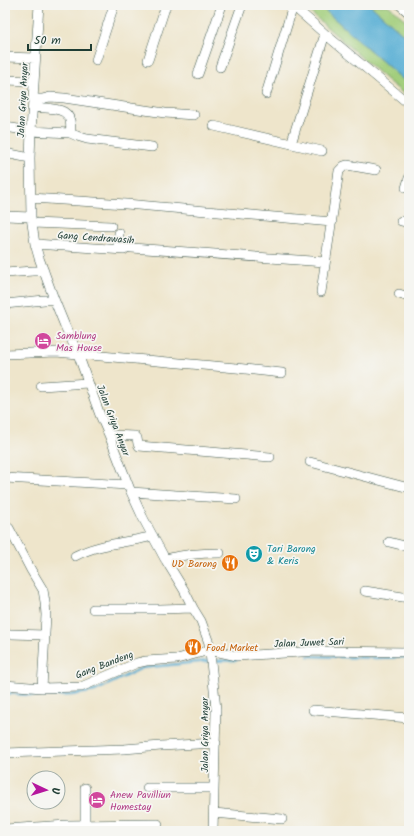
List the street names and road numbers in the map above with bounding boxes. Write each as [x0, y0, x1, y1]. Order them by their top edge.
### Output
street label: Jalan Griya Anyar [13, 61, 33, 138]
street label: Gang Cendrawasih [57, 227, 135, 249]
street label: Jalan Griya Anyar [92, 382, 134, 459]
street label: Jalan Juwet Sari [274, 634, 345, 652]
street label: Gang Bandeng [73, 646, 136, 683]
street label: Jalan Griya Anyar [197, 697, 213, 773]

